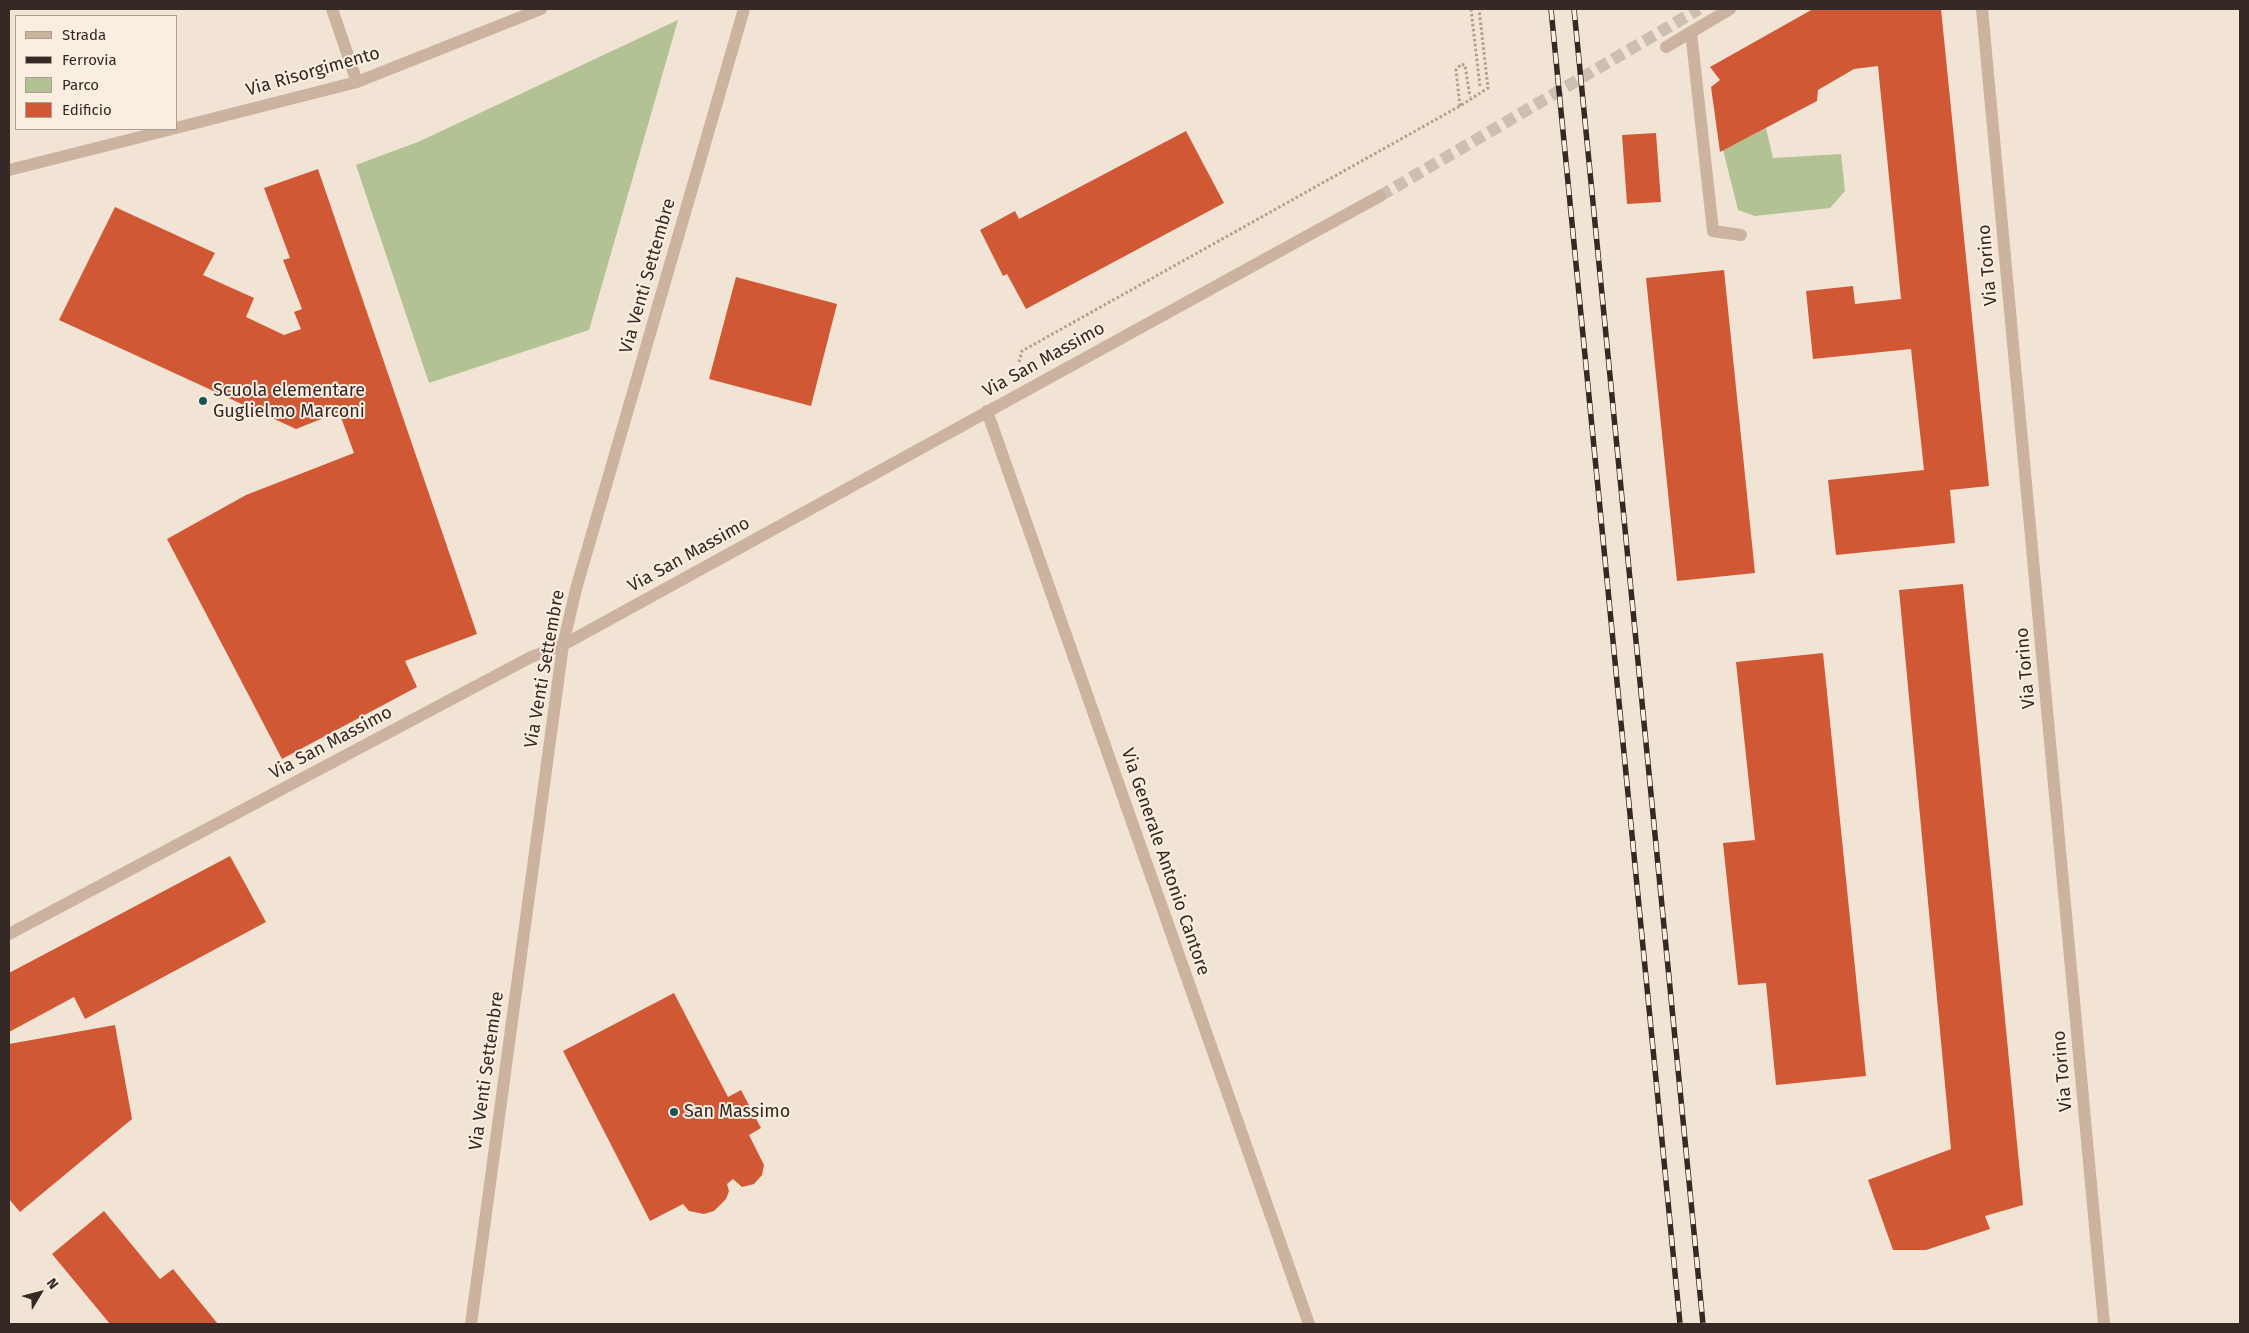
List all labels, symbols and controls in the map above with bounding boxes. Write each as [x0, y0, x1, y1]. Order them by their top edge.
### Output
legend [15, 15, 178, 130]
text: Strada [62, 26, 106, 44]
street label: Via Risorgimento [244, 43, 382, 101]
text: Ferrovia [62, 51, 117, 69]
text: Parco [62, 76, 99, 94]
text: Edificio [62, 101, 112, 119]
street label: Via Venti Settembre [616, 196, 680, 356]
street label: Via Torino [1974, 223, 2002, 307]
street label: Via San Massimo [979, 318, 1109, 402]
place label: Scuola elementare Guglielmo Marconi [213, 380, 365, 422]
marker: Scuola elementare Guglielmo Marconi [197, 395, 209, 407]
street label: Via San Massimo [624, 513, 754, 597]
street label: Via Venti Settembre [520, 588, 570, 750]
street label: Via Torino [2012, 626, 2040, 710]
street label: Via San Massimo [266, 702, 396, 784]
street label: Via Generale Antonio Cantore [1116, 746, 1214, 978]
street label: Via Venti Settembre [465, 990, 509, 1152]
street label: Via Torino [2049, 1029, 2077, 1113]
place label: San Massimo [684, 1101, 790, 1123]
marker: San Massimo [668, 1106, 680, 1118]
north arrow [15, 1268, 65, 1318]
text: N [43, 1275, 62, 1292]

